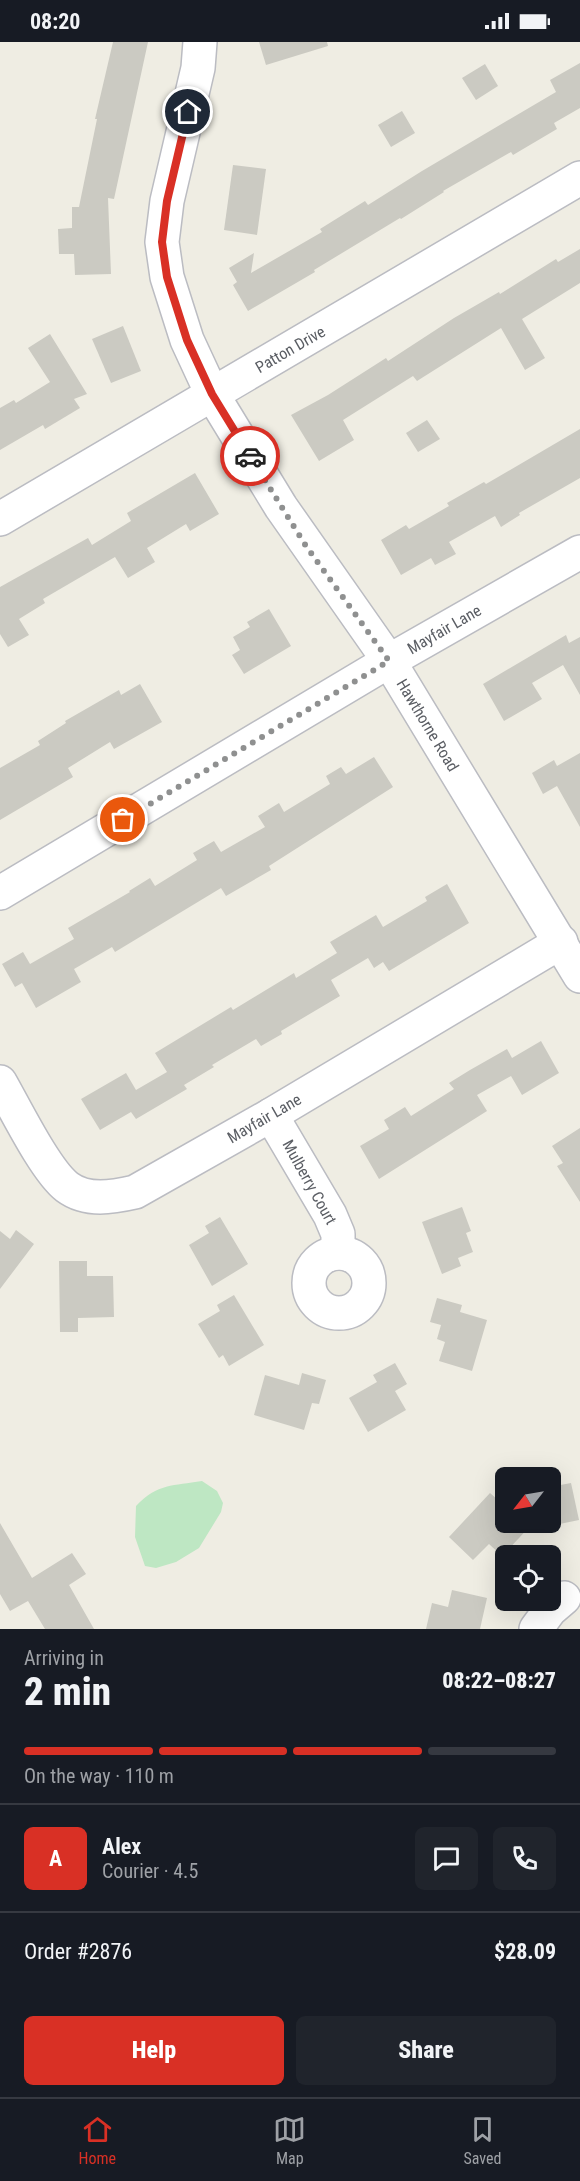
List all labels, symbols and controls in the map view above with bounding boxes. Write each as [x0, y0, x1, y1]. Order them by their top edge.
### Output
text: 08:20 [30, 9, 81, 34]
pin [162, 86, 213, 137]
icon: home [171, 95, 204, 128]
street label: Patton Drive [252, 322, 328, 377]
courier [220, 426, 280, 486]
icon: car [234, 440, 267, 473]
street label: Mayfair Lane [404, 601, 484, 658]
street label: Hawthorne Road [393, 676, 463, 775]
pin [97, 794, 148, 845]
icon: bag [106, 803, 139, 836]
street label: Mayfair Lane [224, 1090, 304, 1147]
street label: Mulberry Court [278, 1137, 341, 1228]
north arrow [495, 1467, 561, 1533]
map controls [495, 1467, 561, 1611]
button: locate [495, 1545, 561, 1611]
text: Arriving in [24, 1646, 104, 1670]
text: 08:22–08:27 [442, 1668, 556, 1693]
text: 2 min [24, 1669, 111, 1715]
text: On the way · 110 m [24, 1764, 174, 1788]
button: chat [415, 1827, 478, 1890]
button: phone [493, 1827, 556, 1890]
text: Alex [102, 1834, 141, 1859]
text: A [49, 1846, 62, 1871]
text: Courier · 4.5 [102, 1859, 198, 1883]
text: Order #2876 [24, 1939, 132, 1964]
text: $28.09 [494, 1939, 556, 1964]
button: Help [24, 2016, 284, 2085]
button: Share [296, 2016, 556, 2085]
tab: Home [79, 2113, 116, 2168]
tab: Map [273, 2113, 306, 2168]
tab: Saved [463, 2113, 501, 2168]

